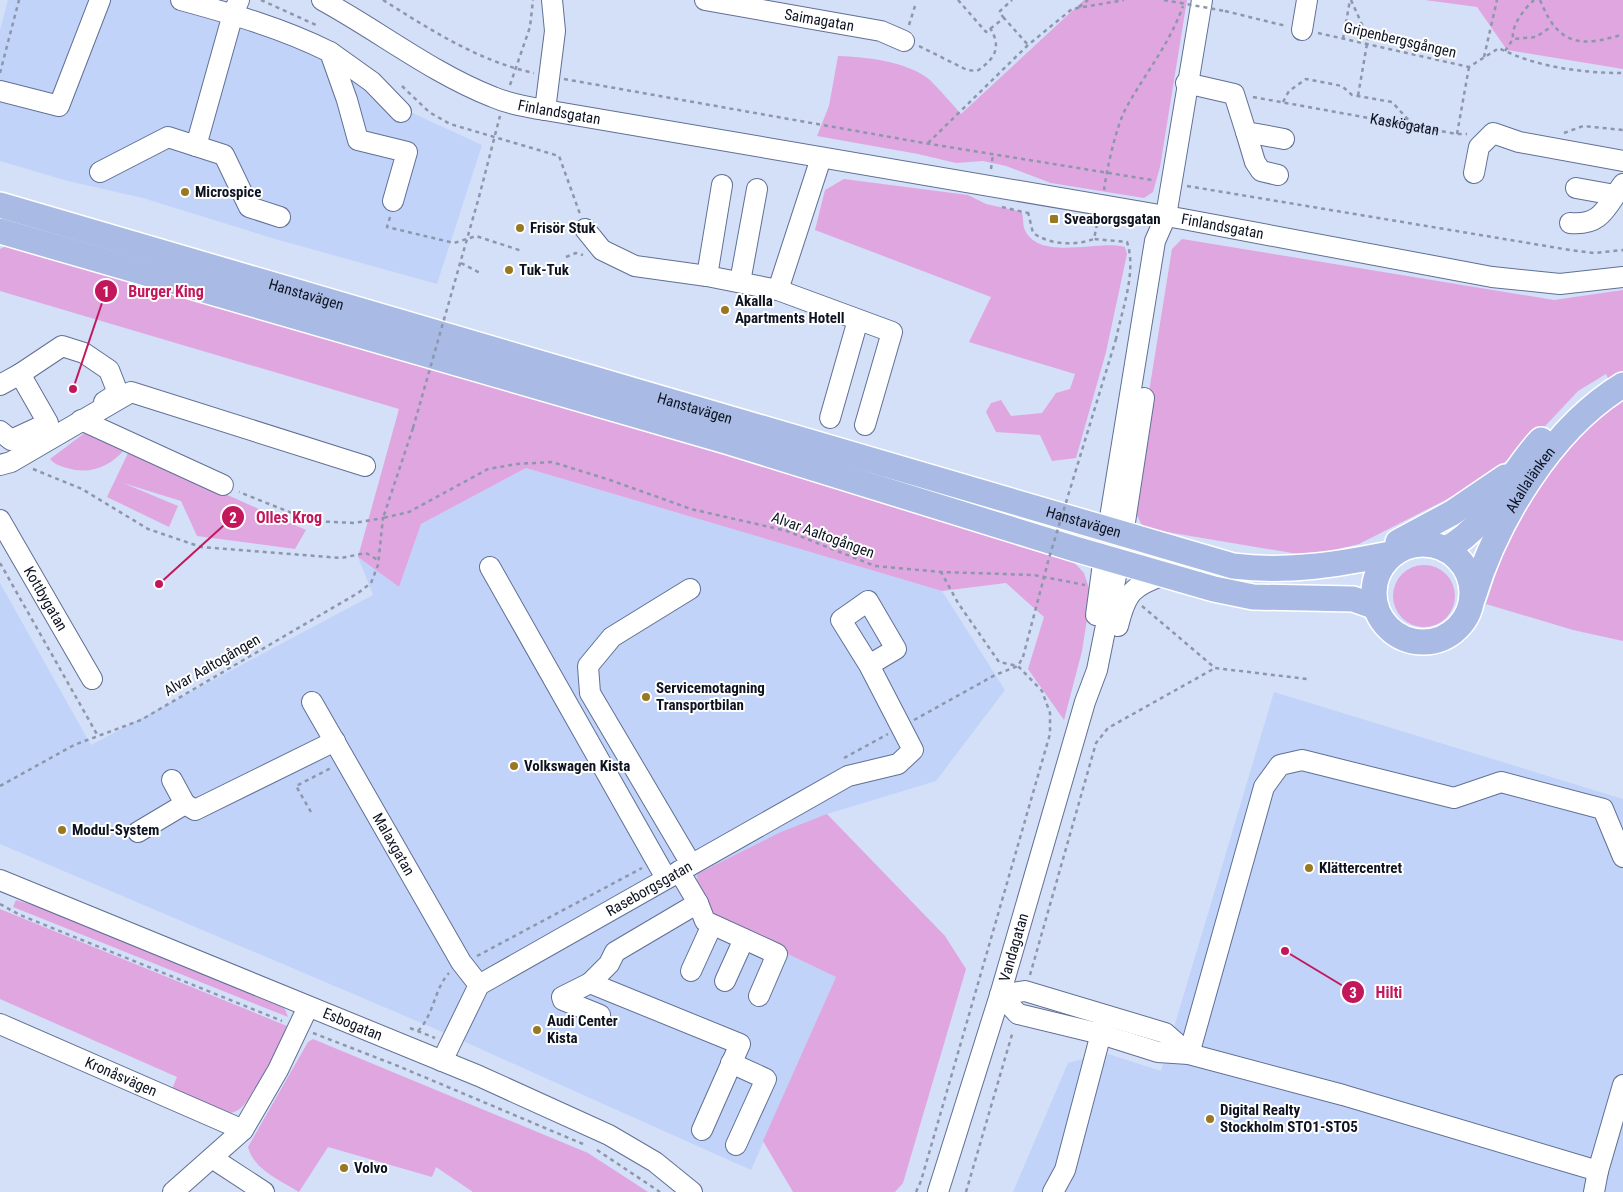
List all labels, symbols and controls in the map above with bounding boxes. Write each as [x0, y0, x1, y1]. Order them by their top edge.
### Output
street label: Saimagatan [783, 5, 855, 35]
street label: Gripenbergsgången [1342, 18, 1458, 62]
street label: Finlandsgatan [516, 96, 602, 128]
street label: Kaskögatan [1368, 109, 1441, 140]
place label: Microspice [195, 183, 261, 201]
marker: Microspice [179, 186, 191, 198]
place label: Sveaborgsgatan [1064, 210, 1161, 228]
street label: Finlandsgatan [1180, 210, 1265, 243]
marker: Sveaborgsgatan [1048, 213, 1060, 225]
place label: Frisör Stuk [530, 219, 596, 237]
marker: Frisör Stuk [514, 222, 526, 234]
place label: Tuk-Tuk [519, 261, 570, 279]
marker: Tuk-Tuk [503, 264, 515, 276]
street label: Hanstavägen [267, 275, 346, 314]
callout: Burger King [93, 276, 214, 307]
text: Burger King [128, 282, 204, 301]
text: 1 [102, 283, 110, 301]
place label: Akalla Apartments Hotell [735, 292, 845, 327]
marker: Akalla Apartments Hotell [719, 304, 731, 316]
street label: Hanstavägen [655, 389, 734, 428]
street label: Akallalänken [1502, 443, 1559, 516]
callout: Olles Krog [221, 502, 332, 533]
street label: Hanstavägen [1044, 503, 1123, 542]
text: Olles Krog [256, 508, 322, 527]
street label: Alvar Aaltogången [769, 508, 877, 562]
text: 2 [229, 509, 237, 527]
street label: Kottbygatan [20, 563, 71, 634]
street label: Alvar Aaltogången [161, 630, 263, 700]
place label: Servicemotagning Transportbilan [656, 679, 765, 714]
marker: Servicemotagning Transportbilan [640, 691, 652, 703]
place label: Volkswagen Kista [524, 757, 630, 775]
marker: Volkswagen Kista [508, 760, 520, 772]
street label: Malaxgatan [369, 810, 419, 879]
place label: Modul-System [72, 821, 159, 839]
marker: Modul-System [56, 824, 68, 836]
street label: Raseborgsgatan [603, 857, 695, 920]
place label: Klättercentret [1319, 859, 1402, 877]
marker: Klättercentret [1303, 862, 1315, 874]
street label: Vandagatan [995, 911, 1032, 984]
callout: Hilti [1340, 977, 1412, 1008]
text: Hilti [1376, 983, 1402, 1002]
text: 3 [1349, 984, 1357, 1002]
street label: Esbogatan [320, 1004, 385, 1044]
place label: Audi Center Kista [547, 1012, 618, 1047]
marker: Audi Center Kista [531, 1024, 543, 1036]
street label: Kronåsvägen [82, 1053, 160, 1100]
place label: Digital Realty Stockholm STO1-STO5 [1220, 1101, 1358, 1136]
marker: Digital Realty Stockholm STO1-STO5 [1204, 1113, 1216, 1125]
place label: Volvo [354, 1159, 388, 1177]
marker: Volvo [338, 1162, 350, 1174]

